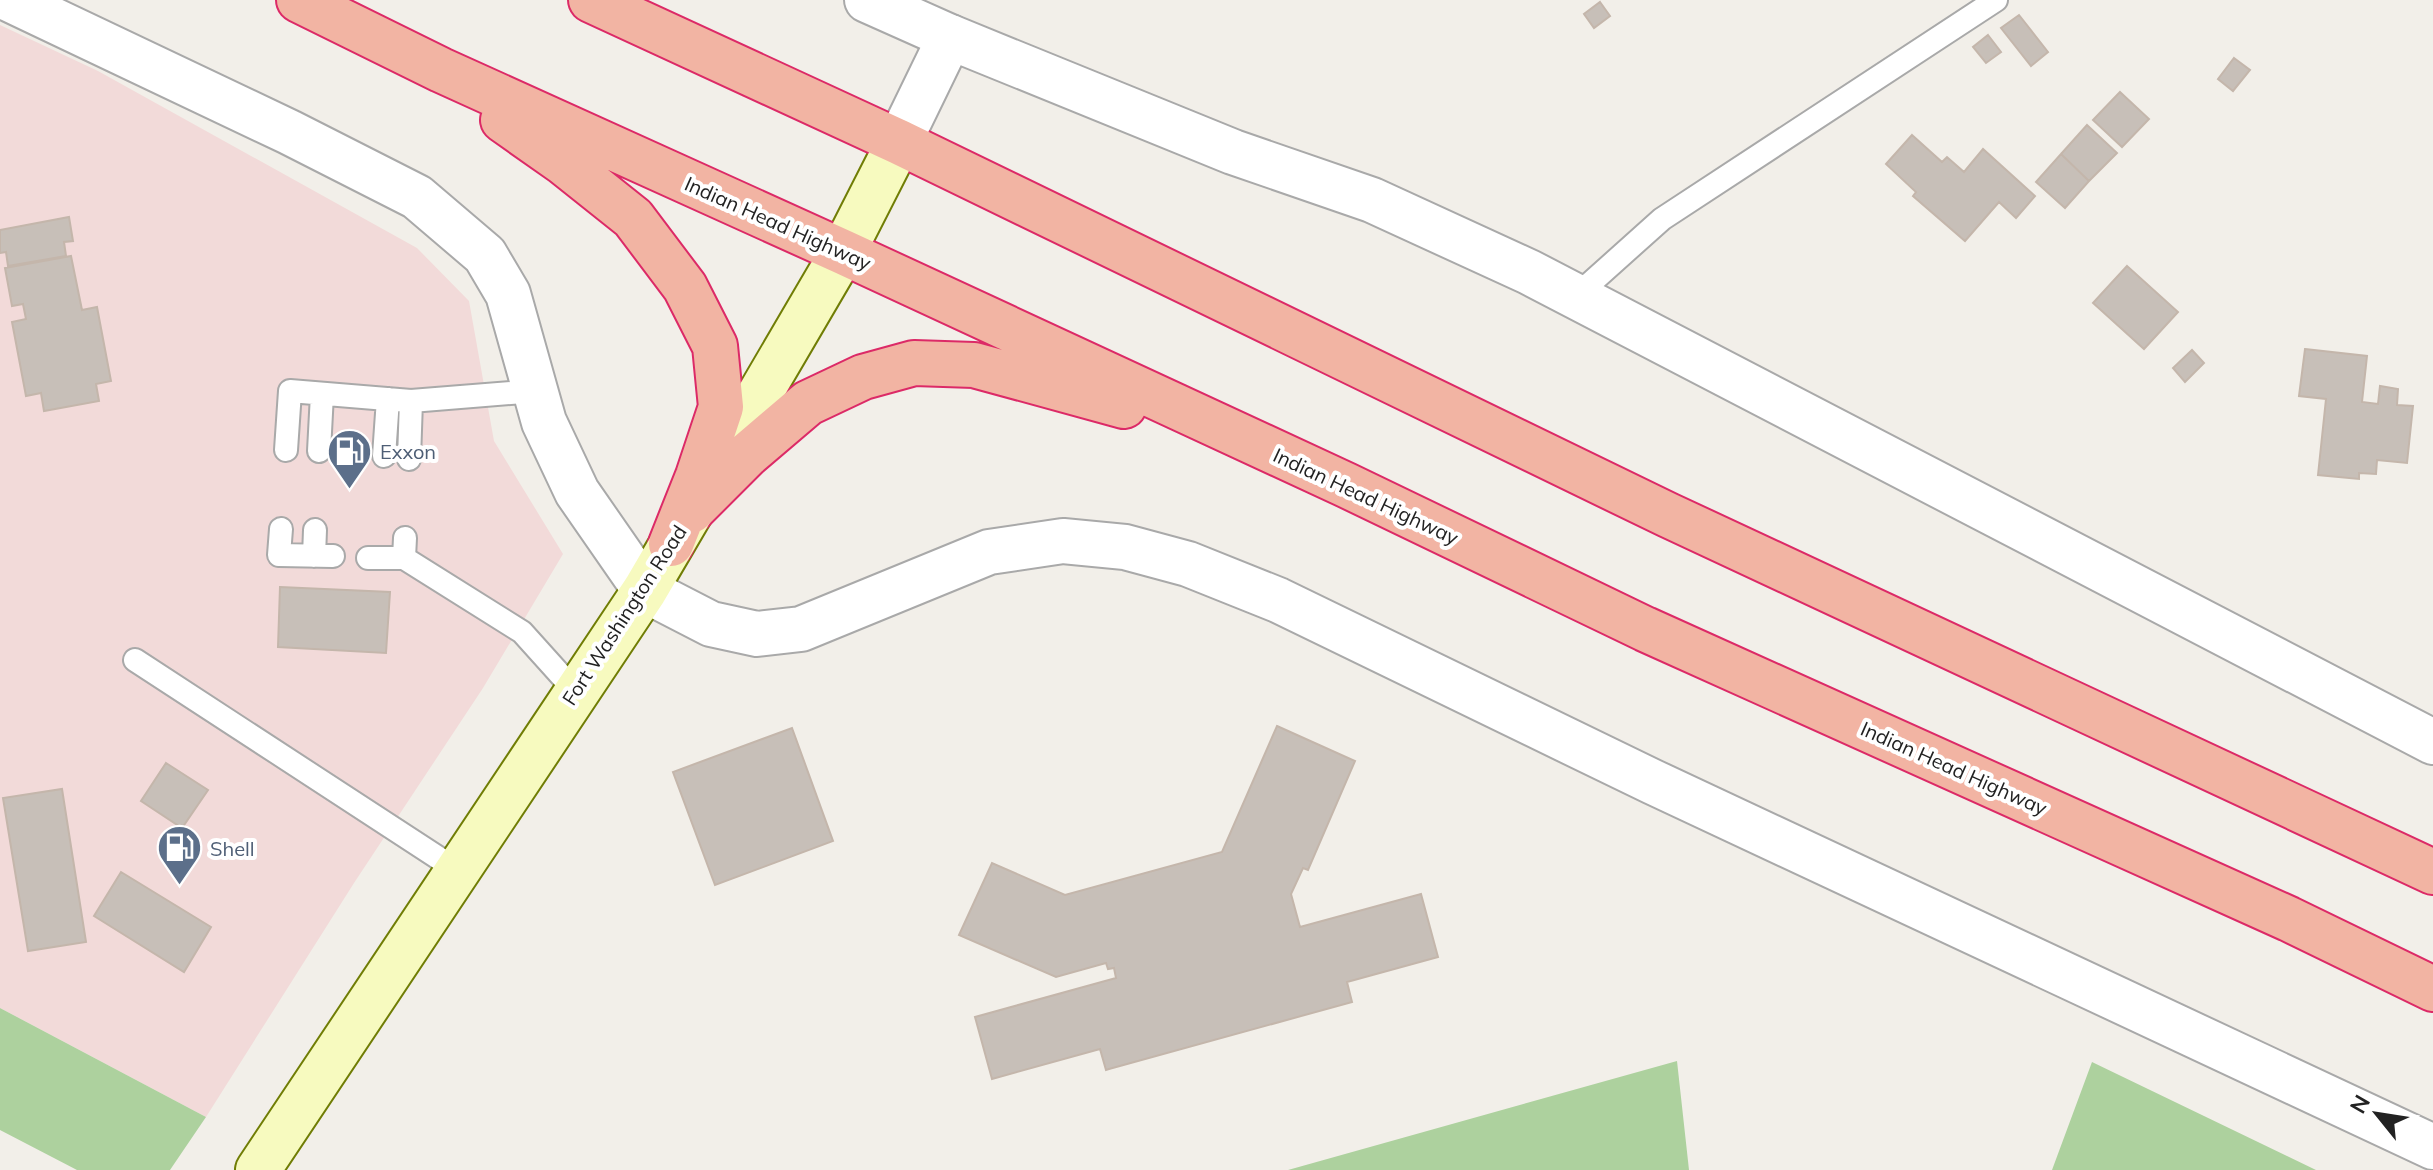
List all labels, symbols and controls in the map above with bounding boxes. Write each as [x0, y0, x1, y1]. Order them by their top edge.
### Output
street label: Indian Head Highway [681, 171, 875, 276]
fuel station icon: Exxon [325, 427, 373, 490]
place label: Exxon [380, 439, 436, 464]
street label: Indian Head Highway [1269, 442, 1463, 550]
street label: Fort Washington Road [556, 520, 692, 710]
street label: Indian Head Highway [1857, 716, 2051, 821]
fuel station icon: Shell [155, 824, 203, 887]
place label: Shell [210, 836, 255, 861]
north arrow [2337, 1074, 2417, 1154]
text: N [2343, 1090, 2376, 1118]

